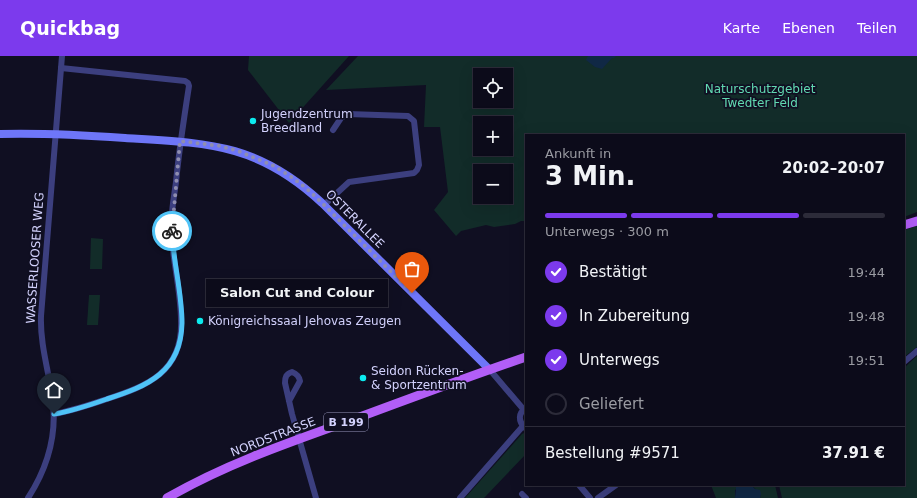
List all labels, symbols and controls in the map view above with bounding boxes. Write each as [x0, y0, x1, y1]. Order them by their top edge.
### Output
text: Quickbag [20, 17, 120, 39]
text: Karte [723, 20, 760, 36]
text: Ebenen [782, 20, 835, 36]
text: Teilen [857, 20, 897, 36]
map controls [473, 68, 513, 204]
button: locate [473, 68, 513, 108]
park label: Naturschutzgebiet Twedter Feld [705, 82, 816, 110]
place label: Jugendzentrum Breedland [260, 107, 353, 135]
marker: Jugendzentrum Breedland [248, 116, 258, 126]
button: + [473, 116, 513, 156]
text: Ankunft in [545, 146, 611, 161]
text: 20:02–20:07 [782, 159, 885, 177]
text: 3 Min. [545, 161, 635, 191]
button: − [473, 164, 513, 204]
street label: OSTERALLEE [323, 187, 387, 251]
street label: WASSERLOOSER WEG [23, 192, 47, 324]
courier [152, 211, 192, 251]
icon: bike [161, 220, 183, 242]
text: Unterwegs · 300 m [545, 224, 669, 239]
pin [395, 252, 429, 293]
icon: bag [401, 258, 423, 280]
icon: check [545, 261, 567, 283]
text: Bestätigt [579, 263, 647, 281]
text: 19:44 [848, 265, 885, 280]
callout: Salon Cut and Colour [206, 279, 388, 307]
text: Salon Cut and Colour [220, 285, 374, 300]
icon: check [545, 305, 567, 327]
text: In Zubereitung [579, 307, 690, 325]
text: 19:48 [848, 309, 885, 324]
place label: Königreichssaal Jehovas Zeugen [208, 314, 401, 328]
marker: Königreichssaal Jehovas Zeugen [195, 316, 205, 326]
icon: check [545, 349, 567, 371]
text: Unterwegs [579, 351, 660, 369]
text: 19:51 [848, 353, 885, 368]
place label: Seidon Rücken- & Sportzentrum [371, 364, 467, 392]
pin [37, 373, 71, 414]
marker: Seidon Rücken- & Sportzentrum [358, 373, 368, 383]
icon: home [43, 379, 65, 401]
text: Geliefert [579, 395, 644, 413]
road number: B 199 [324, 413, 368, 431]
street label: NORDSTRASSE [229, 414, 317, 460]
text: Bestellung #9571 [545, 444, 680, 462]
text: 37.91 € [822, 444, 885, 462]

